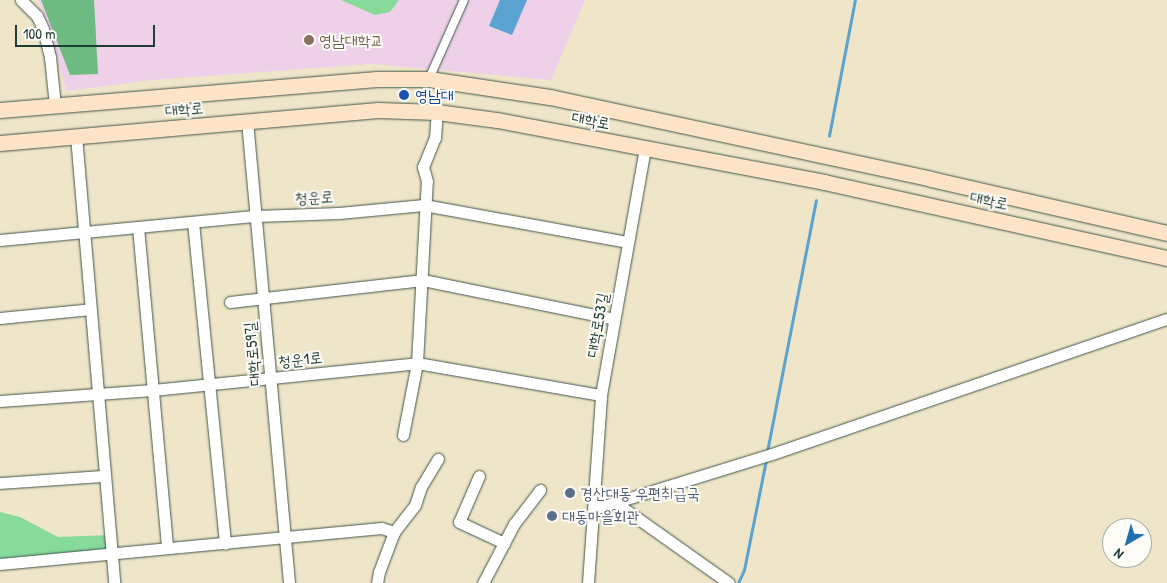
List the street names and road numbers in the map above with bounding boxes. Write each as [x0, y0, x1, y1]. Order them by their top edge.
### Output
street label: 대학로 [164, 98, 204, 120]
street label: 대학로 [570, 107, 612, 133]
street label: 청운로 [294, 187, 334, 207]
street label: 대학로 [968, 187, 1010, 213]
street label: 대학로53길 [582, 291, 612, 359]
street label: 대학로59길 [240, 321, 264, 387]
street label: 청운1로 [277, 347, 323, 371]

